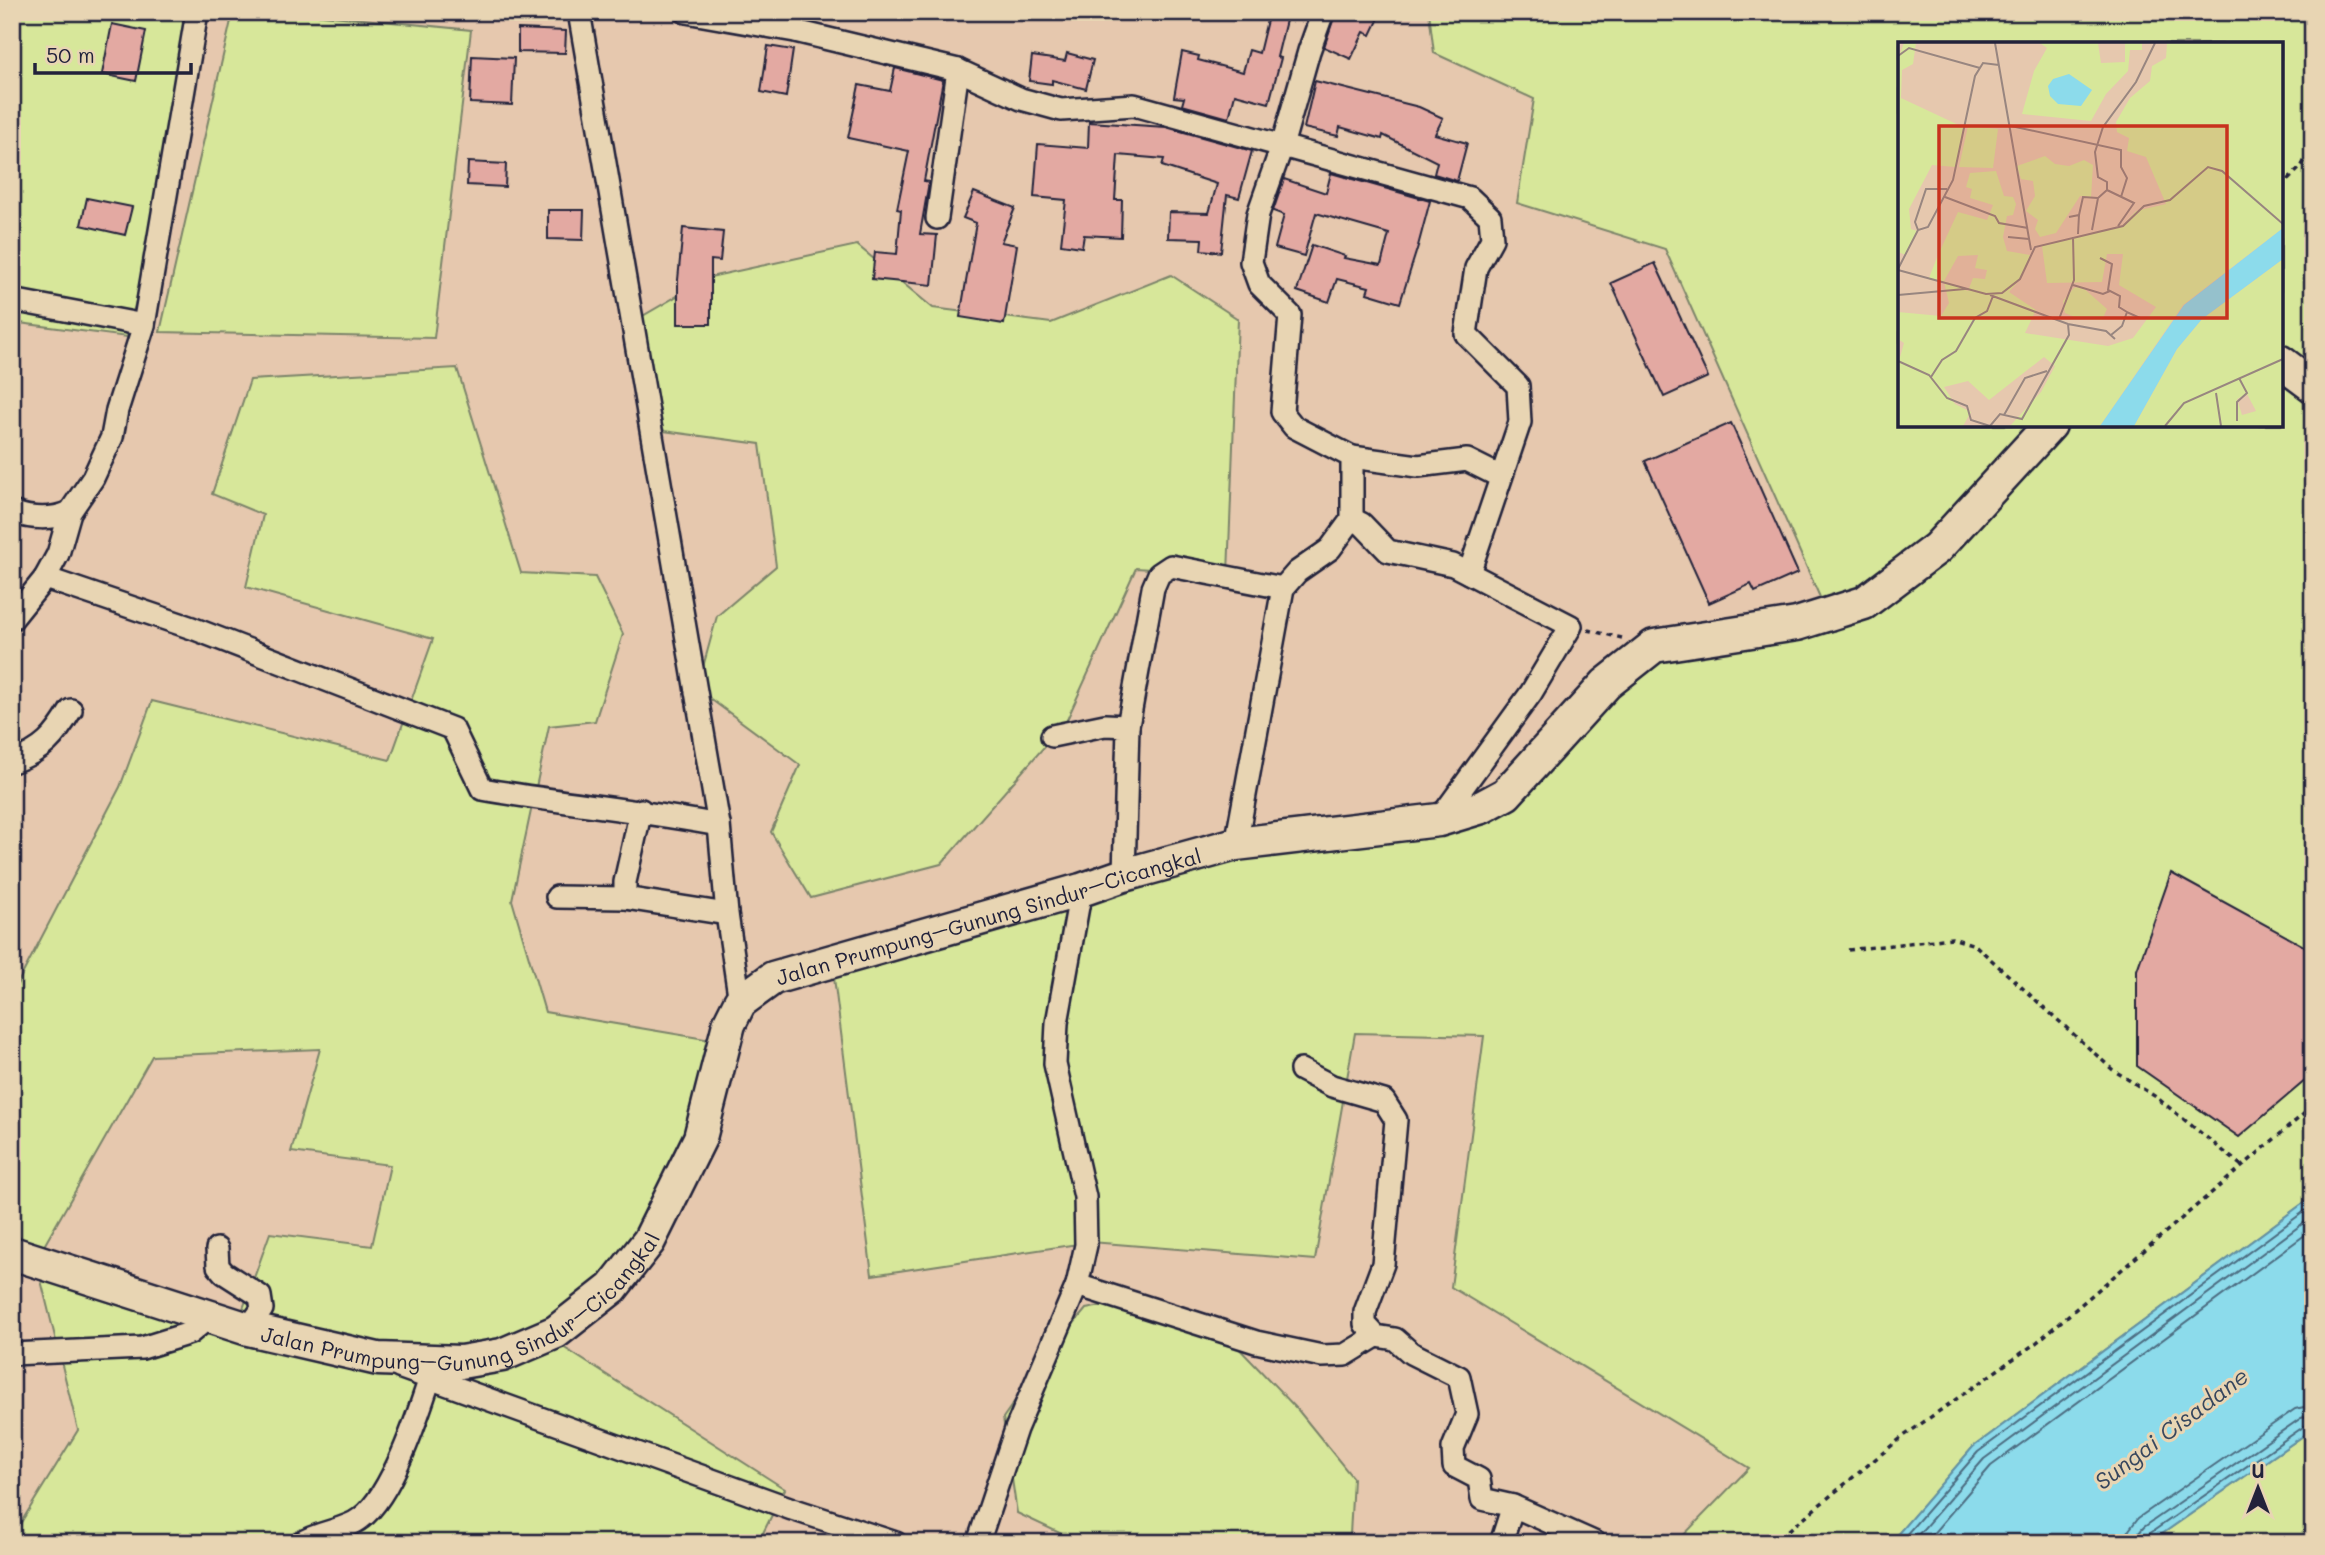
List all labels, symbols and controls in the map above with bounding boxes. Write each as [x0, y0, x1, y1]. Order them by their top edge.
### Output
scale bar [35, 32, 191, 76]
text: 50 m [46, 41, 95, 68]
inset map [1898, 42, 2283, 427]
street label: Jalan Prumpung–Gunung Sindur–Cicangkal [772, 841, 1204, 990]
street label: Jalan Prumpung–Gunung Sindur–Cicangkal [259, 1228, 665, 1376]
water label: Sungai Cisadane [2088, 1360, 2254, 1496]
north arrow [2224, 1454, 2294, 1524]
text: U [2251, 1458, 2265, 1483]

